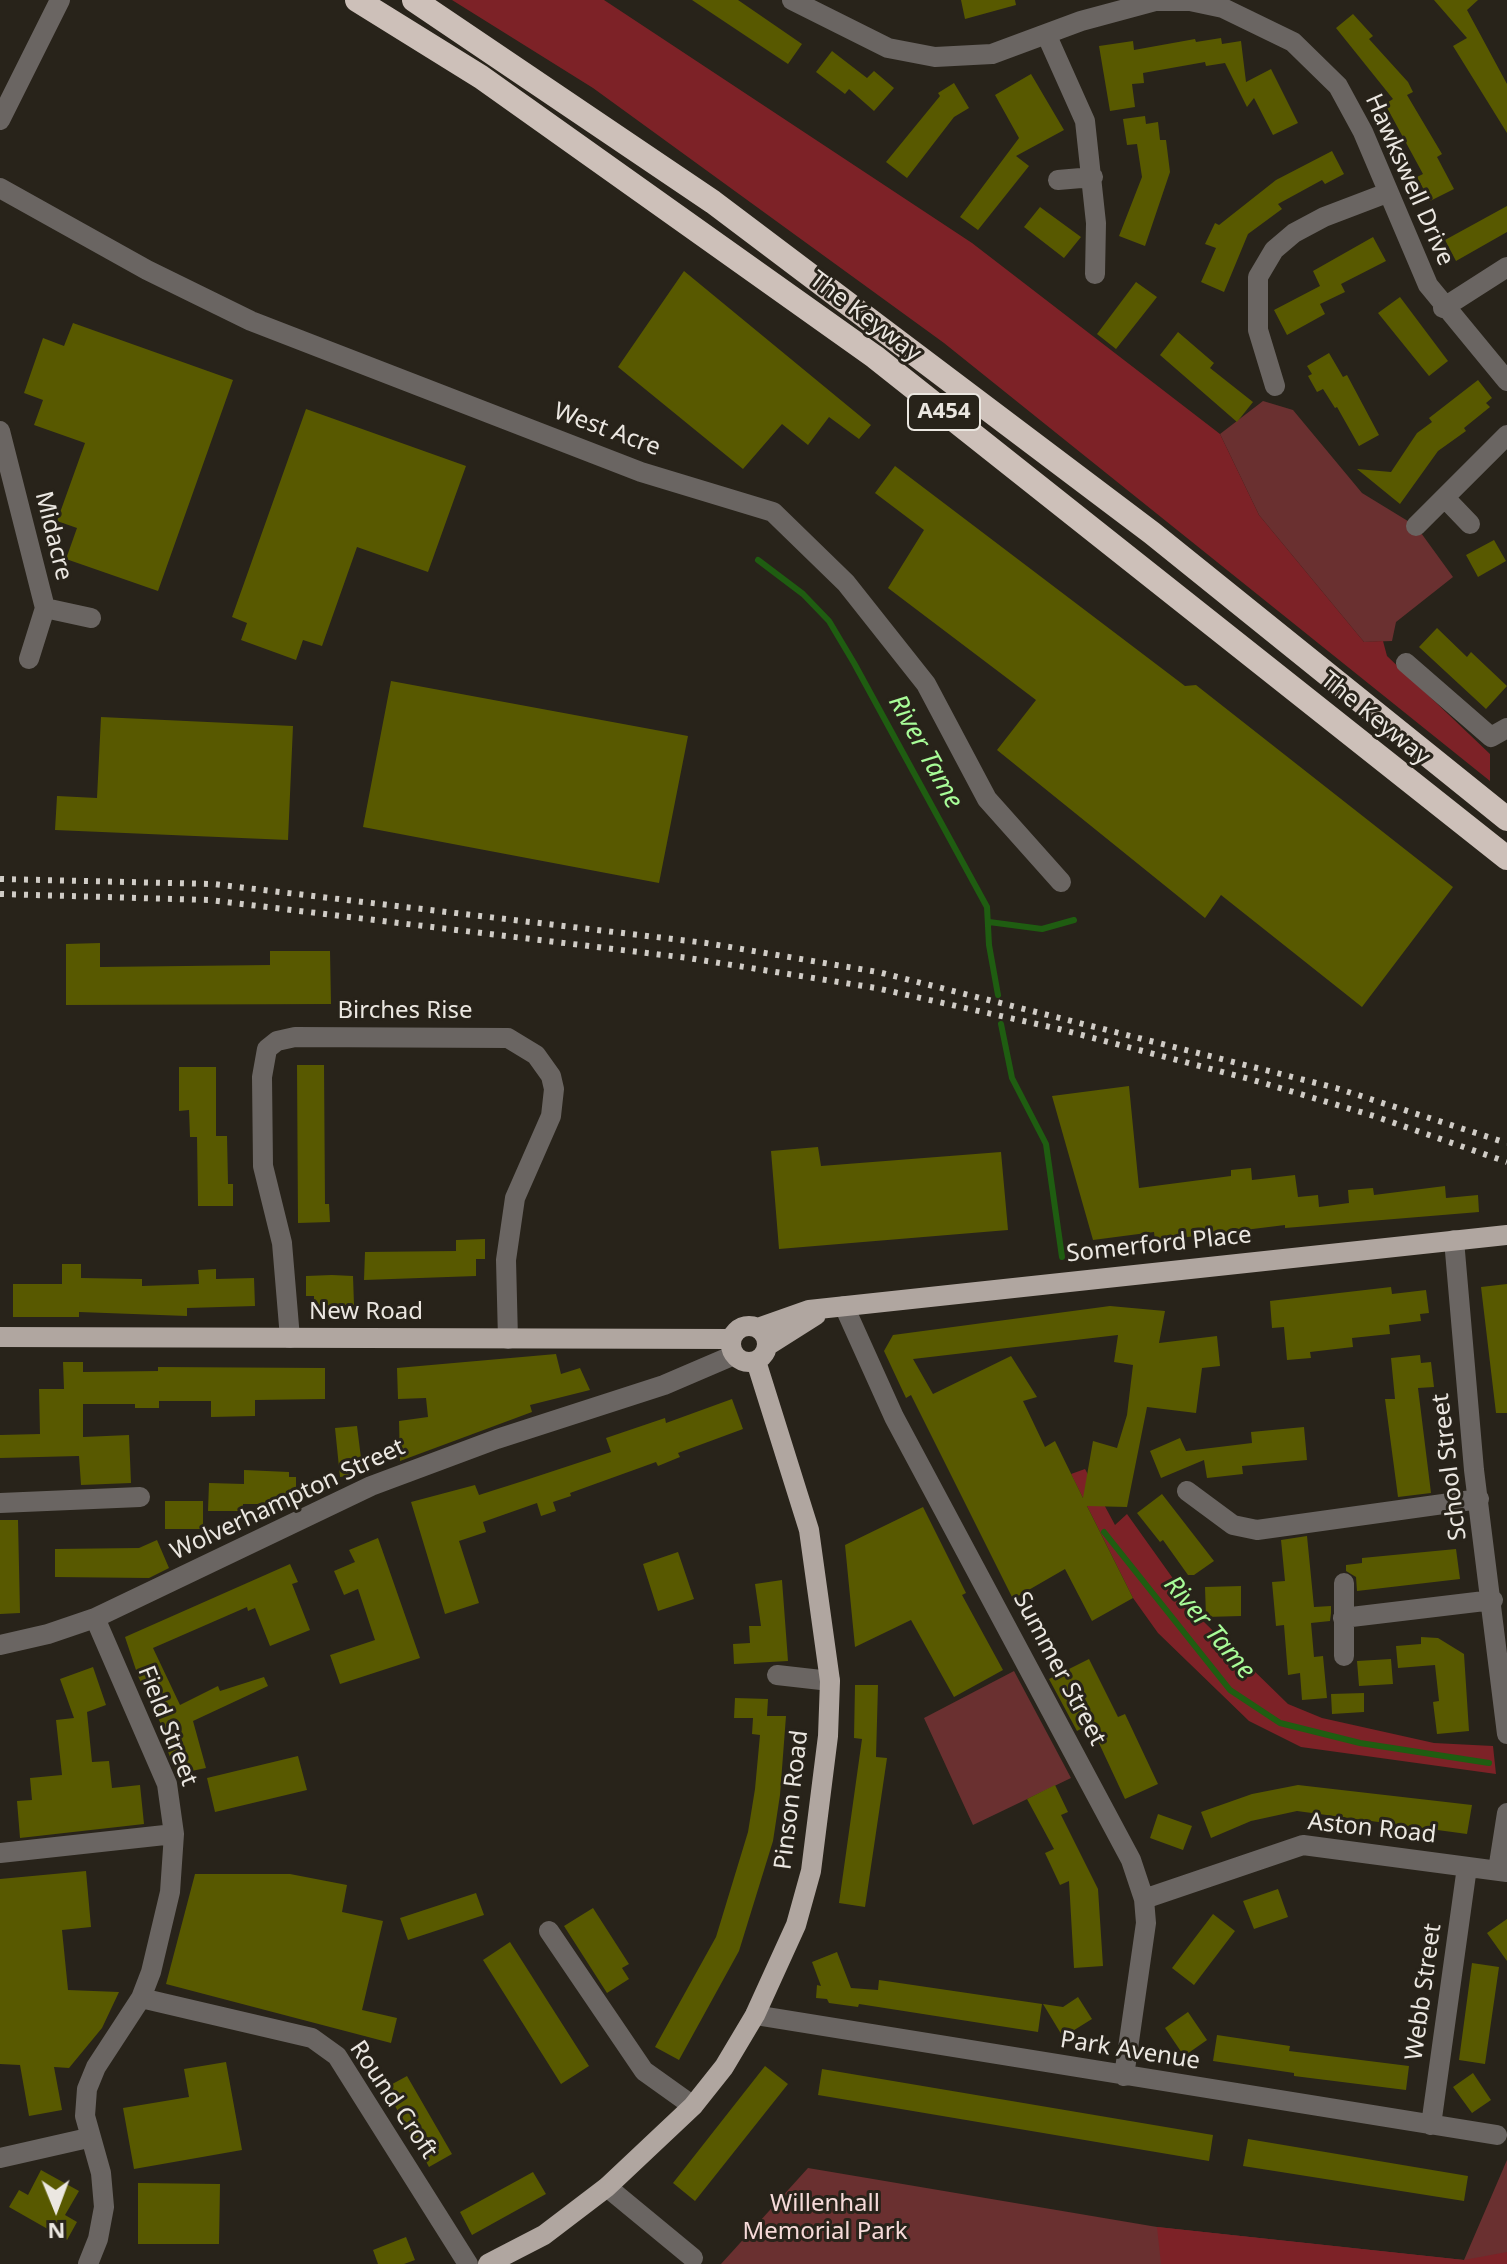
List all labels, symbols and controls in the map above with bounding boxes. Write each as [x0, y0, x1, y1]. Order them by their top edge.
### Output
street label: Hawkswell Drive [1358, 90, 1460, 270]
street label: The Keyway [803, 266, 927, 368]
road number: A454 [908, 394, 980, 430]
street label: West Acre [550, 397, 664, 463]
street label: Midacre [28, 489, 78, 583]
street label: The Keyway [1314, 666, 1436, 772]
water label: River Tame [881, 690, 969, 814]
street label: Birches Rise [338, 997, 472, 1025]
street label: Somerford Place [1065, 1221, 1253, 1269]
street label: New Road [309, 1298, 423, 1326]
street label: School Street [1427, 1392, 1473, 1542]
street label: Wolverhampton Street [166, 1433, 410, 1567]
water label: River Tame [1157, 1570, 1261, 1686]
street label: Summer Street [1006, 1587, 1112, 1751]
street label: Field Street [131, 1662, 203, 1790]
street label: Pinson Road [769, 1729, 815, 1871]
street label: Aston Road [1306, 1808, 1438, 1850]
street label: Webb Street [1400, 1922, 1448, 2062]
street label: Park Avenue [1058, 2026, 1202, 2076]
street label: Round Croft [343, 2036, 443, 2164]
north arrow [16, 2168, 96, 2248]
park label: Willenhall Memorial Park [743, 2190, 907, 2246]
text: N [47, 2217, 66, 2247]

